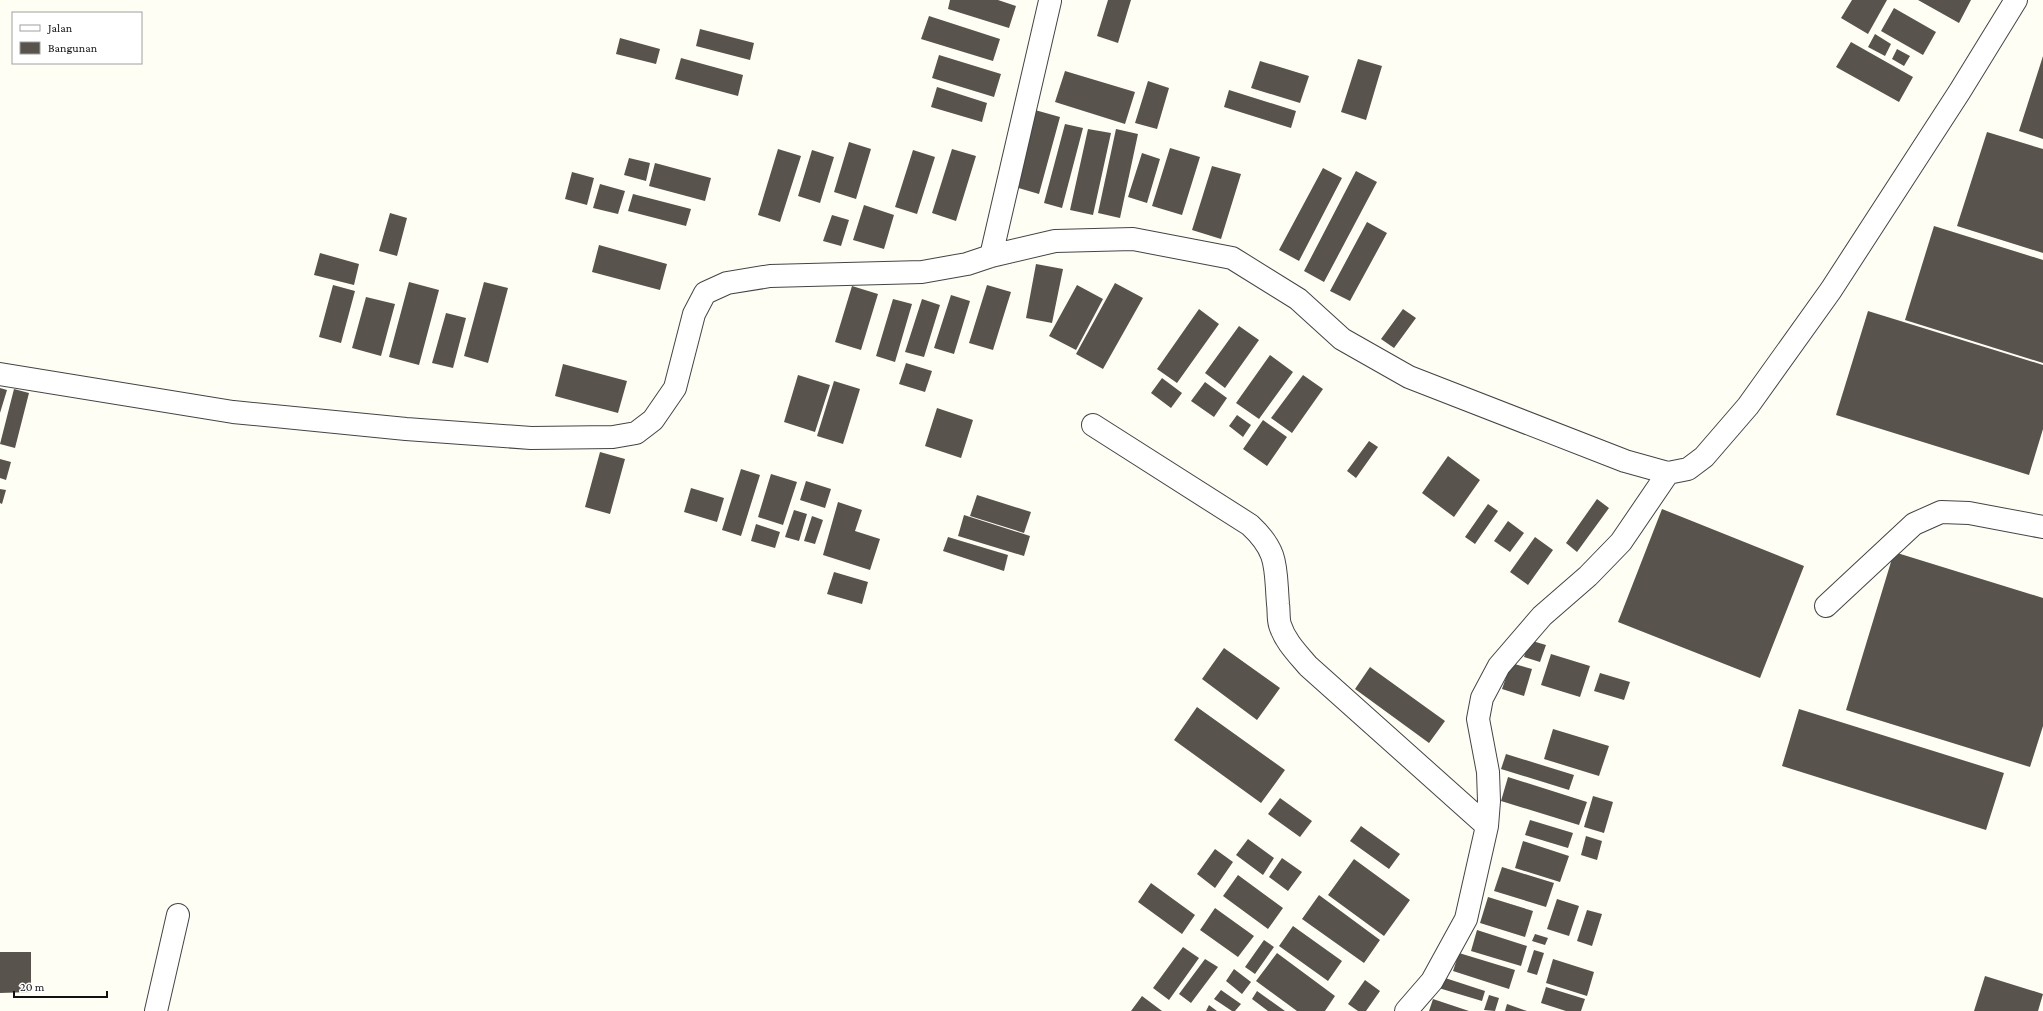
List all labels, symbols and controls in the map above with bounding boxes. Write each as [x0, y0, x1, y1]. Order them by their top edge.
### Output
legend [12, 12, 142, 64]
text: Jalan [47, 21, 73, 35]
text: Bangunan [48, 41, 98, 55]
scale bar [14, 973, 107, 999]
text: 20 m [20, 980, 45, 994]

